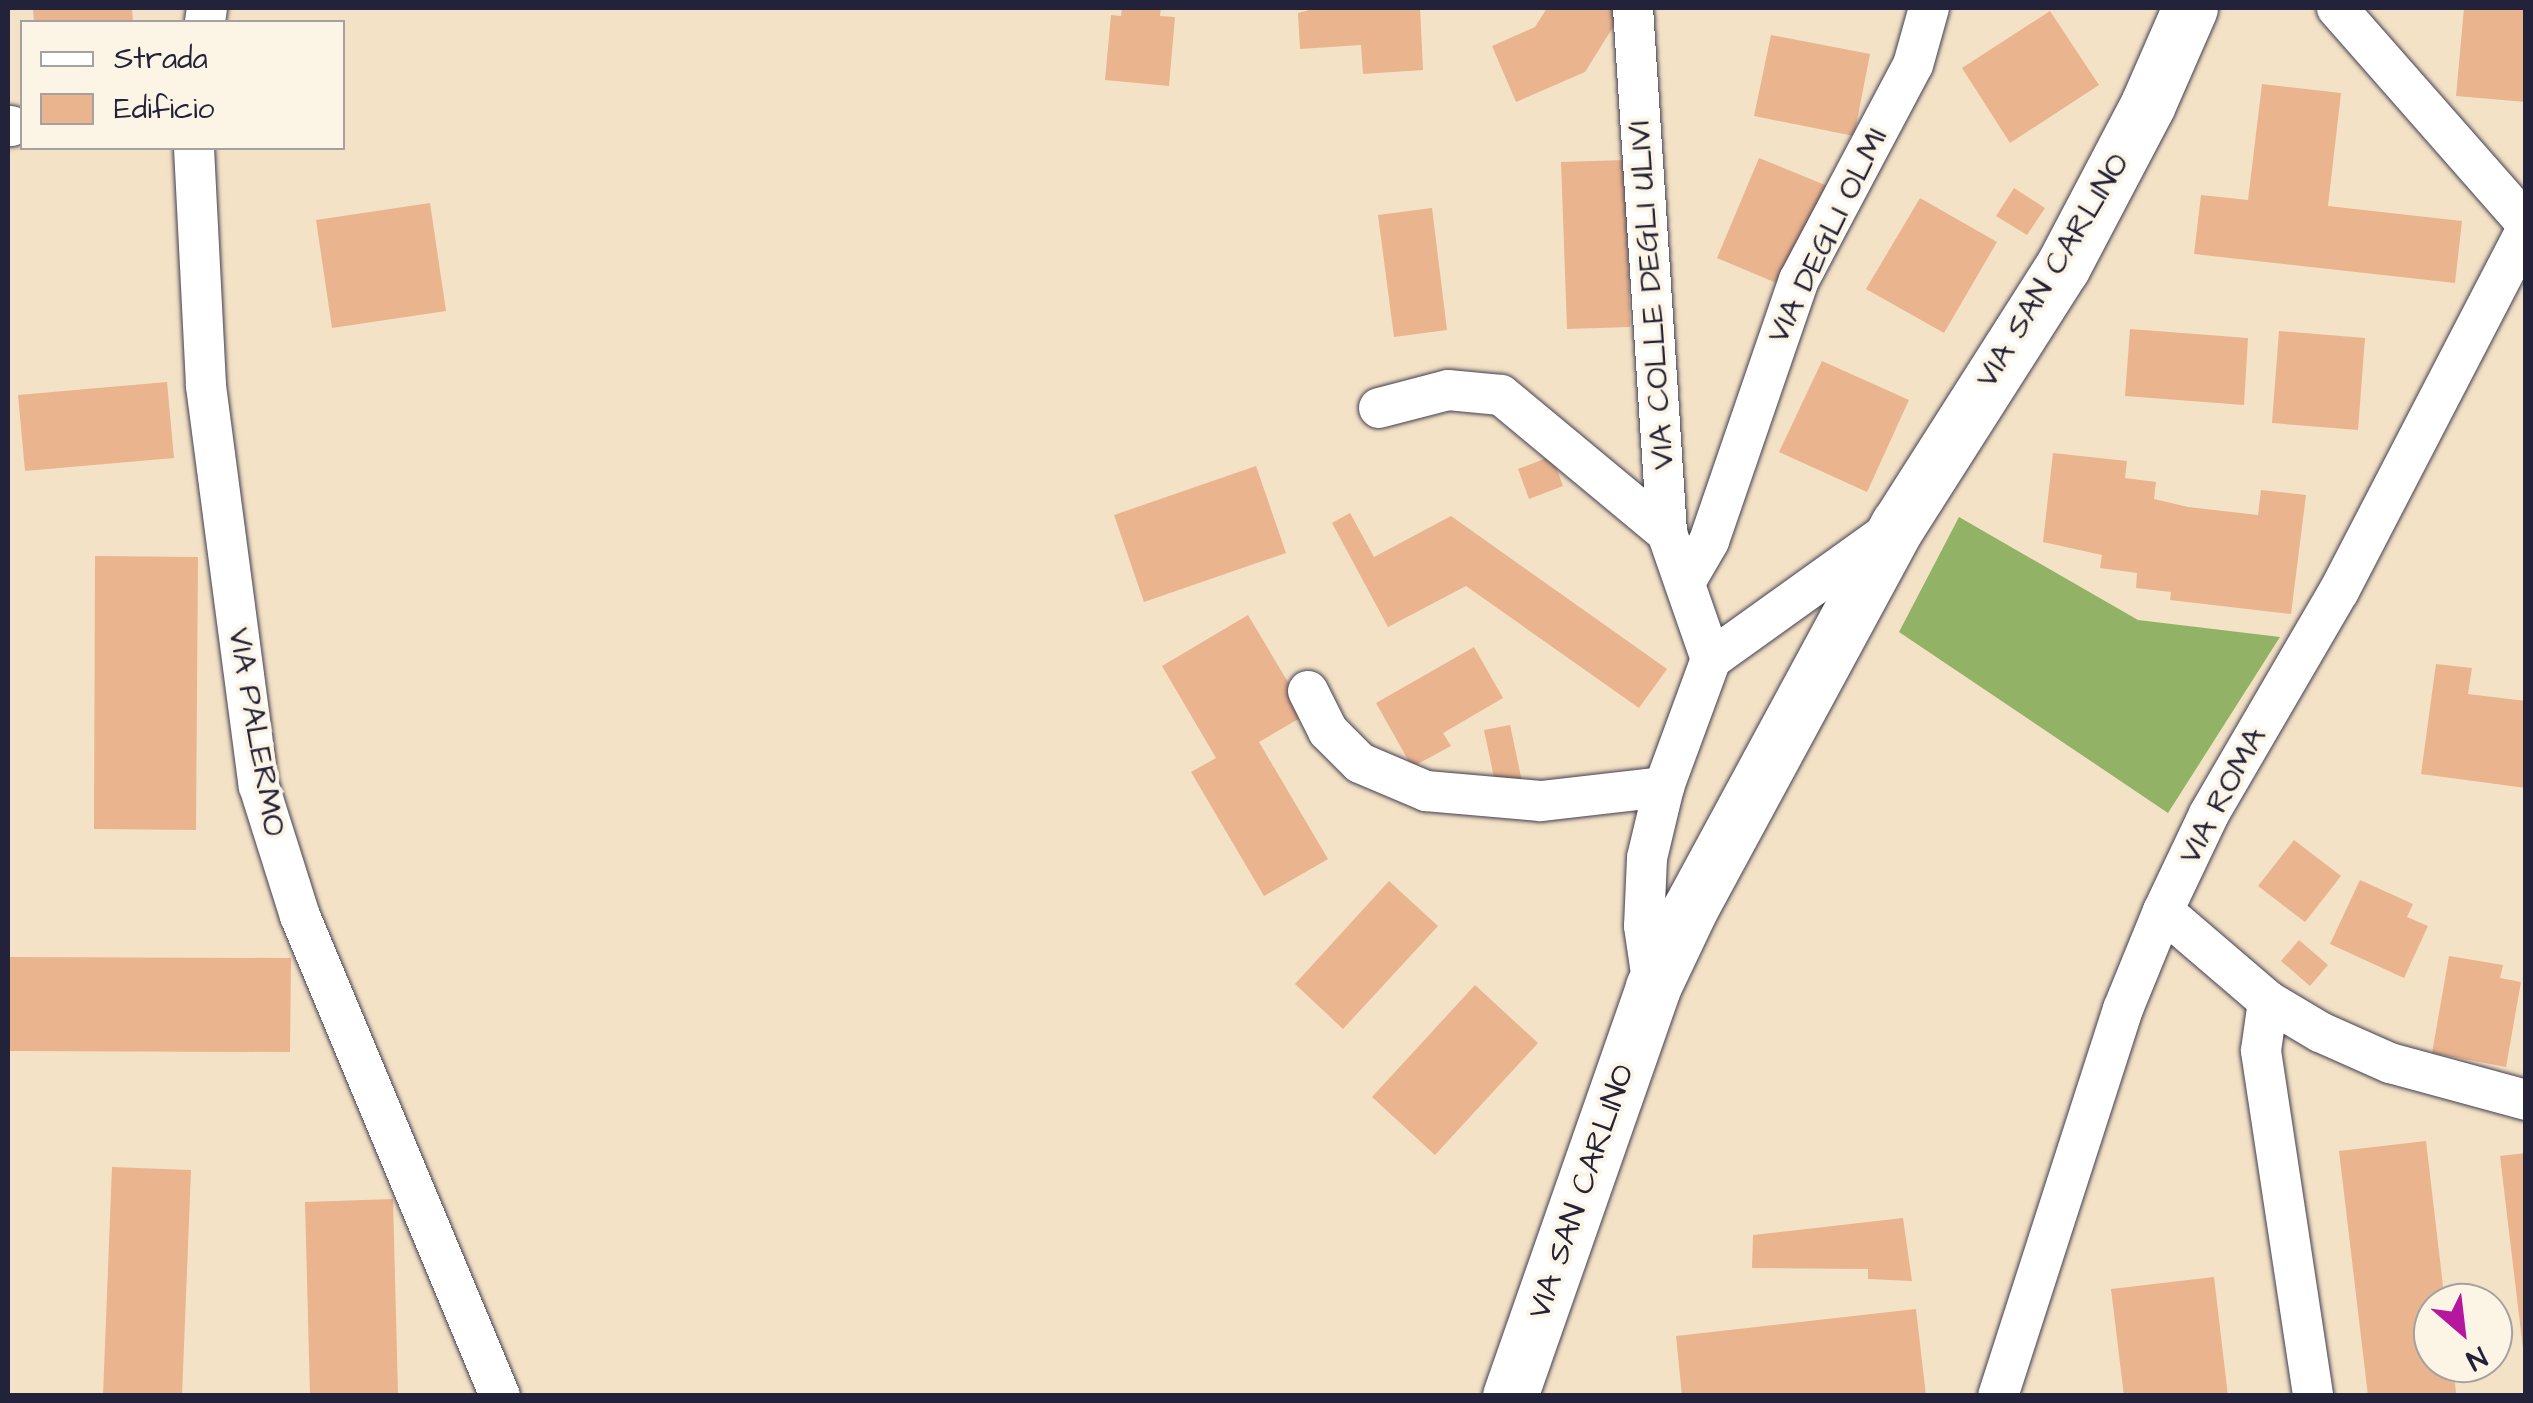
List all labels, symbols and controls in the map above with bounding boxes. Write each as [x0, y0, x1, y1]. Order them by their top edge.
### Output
legend [20, 20, 345, 150]
text: Strada [114, 38, 208, 80]
text: Edificio [114, 88, 214, 130]
street label: VIA COLLE DEGLI ULIVI [1621, 119, 1683, 471]
street label: VIA DEGLI OLMI [1759, 122, 1897, 350]
street label: VIA SAN CARLINO [1968, 147, 2138, 395]
street label: VIA PALERMO [219, 625, 293, 839]
street label: VIA ROMA [2171, 721, 2275, 871]
street label: VIA SAN CARLINO [1520, 1060, 1644, 1324]
north arrow [2413, 1283, 2513, 1383]
text: N [2459, 1337, 2493, 1380]

